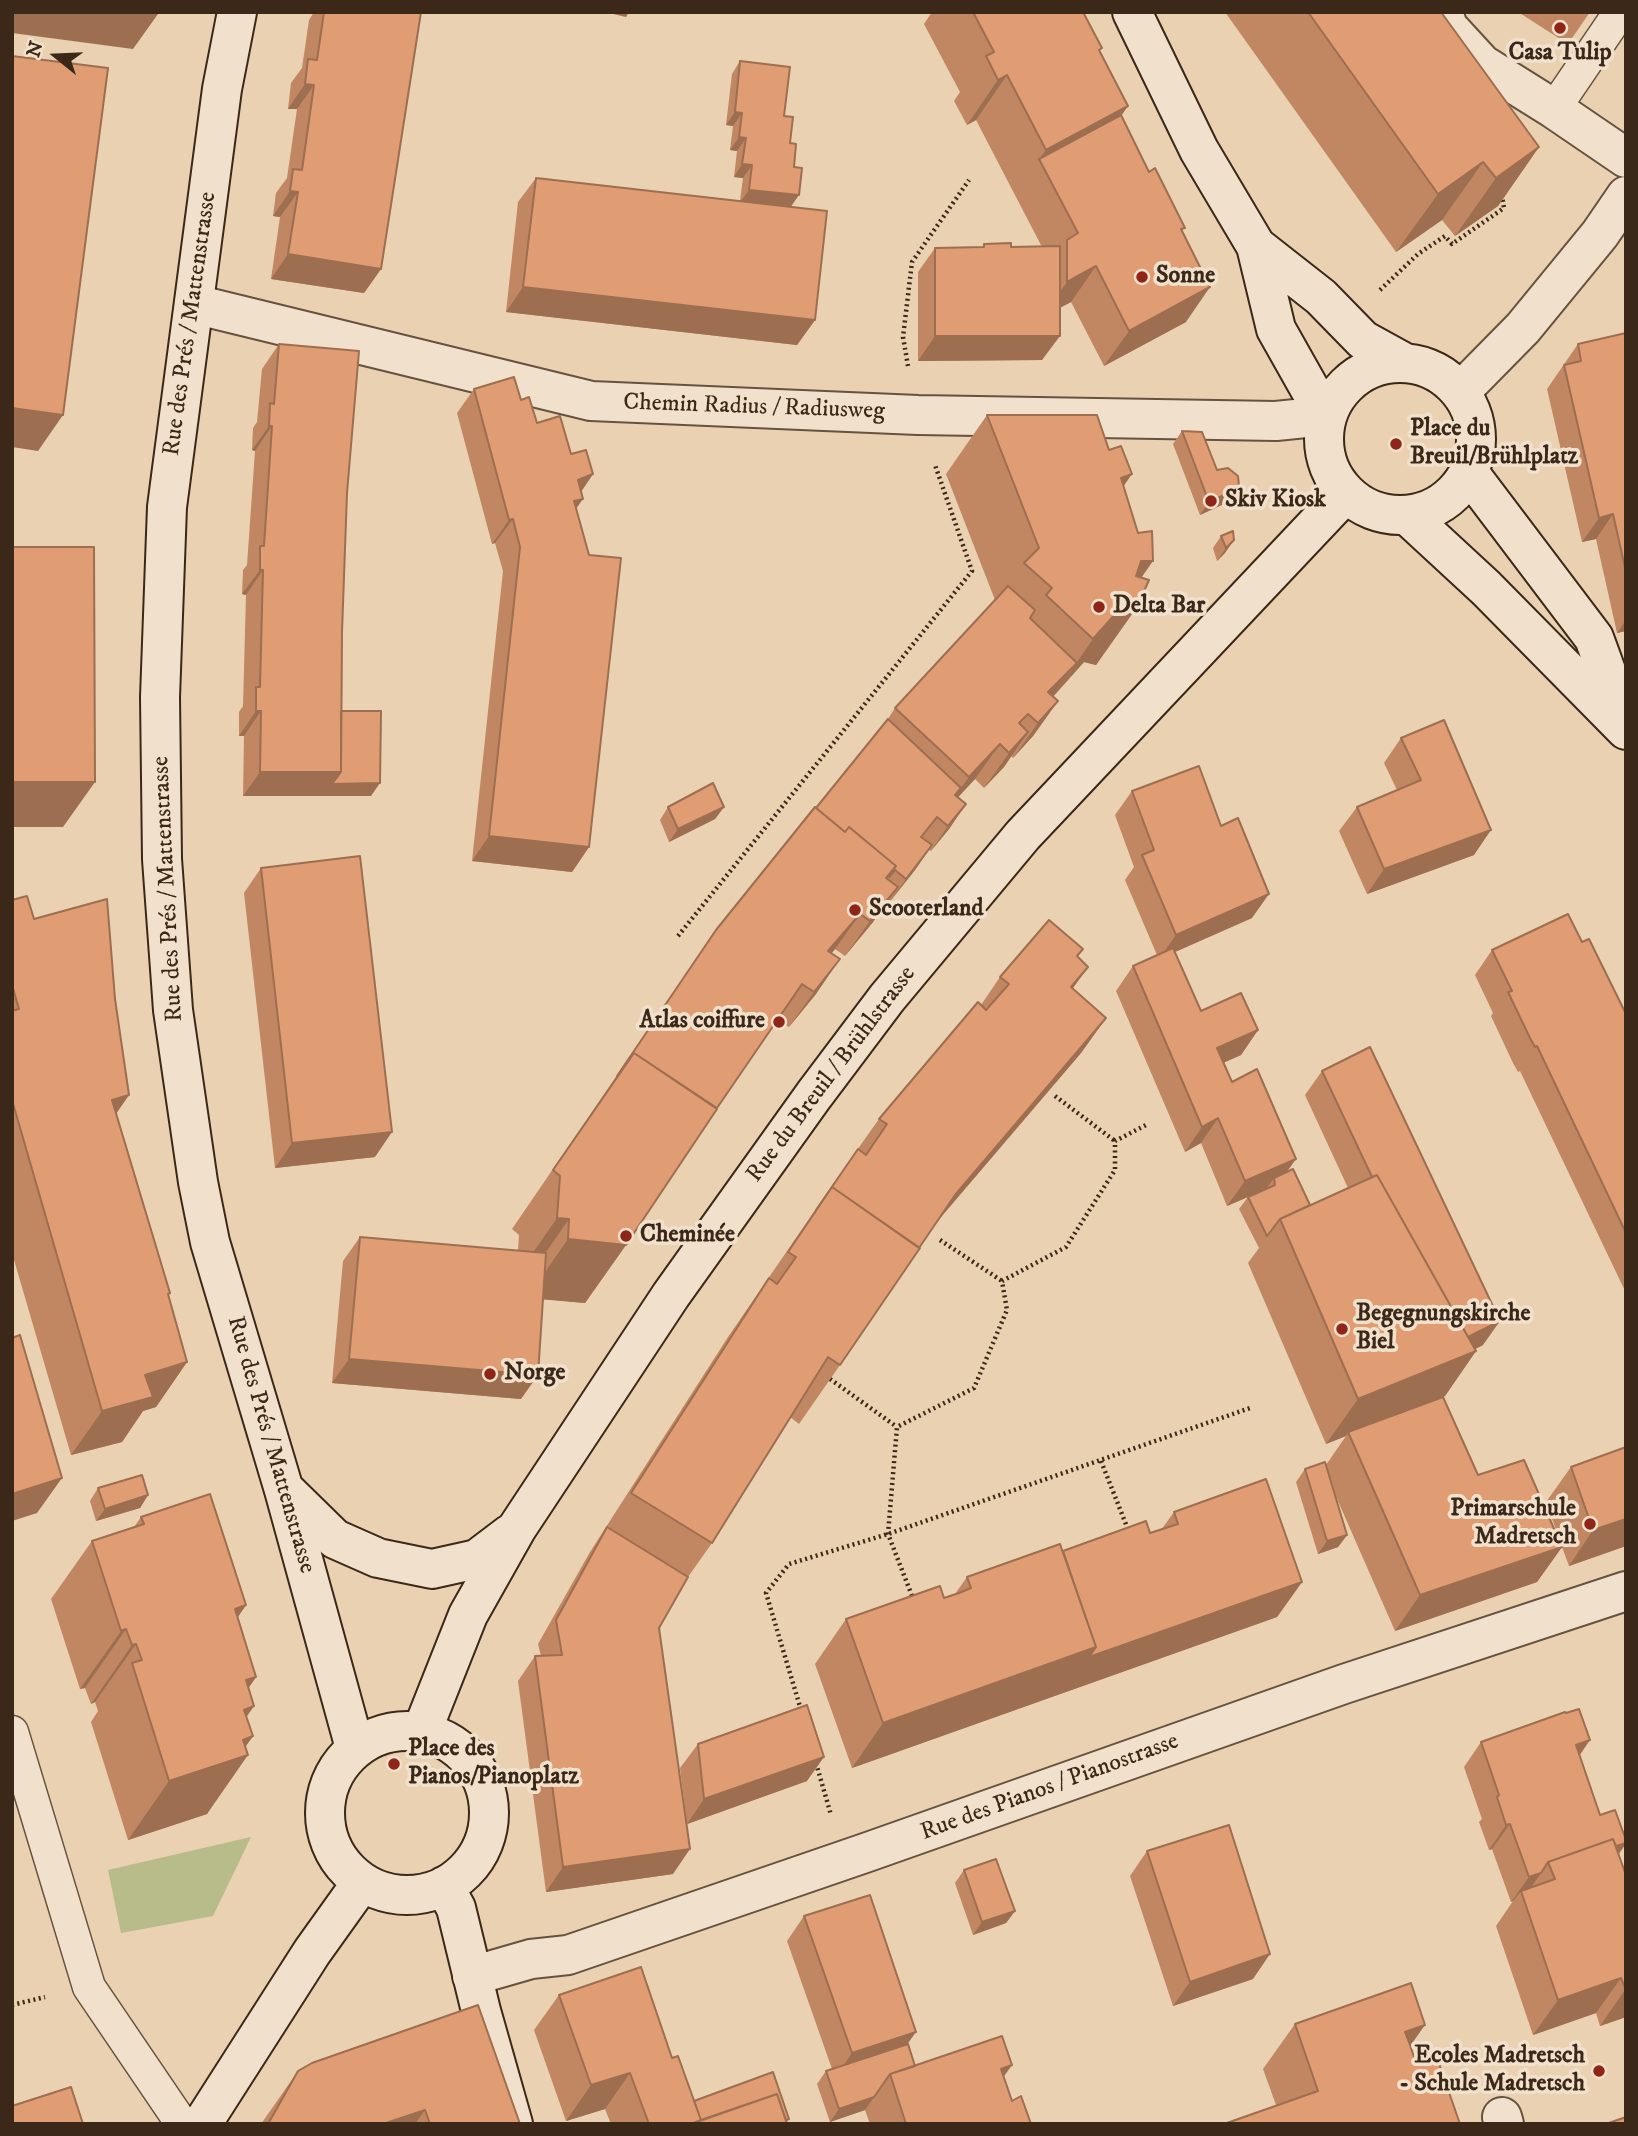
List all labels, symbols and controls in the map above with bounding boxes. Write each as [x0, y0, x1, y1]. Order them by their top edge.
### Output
marker: Casa Tulip [1552, 20, 1568, 36]
north arrow [21, 21, 91, 91]
text: N [22, 38, 49, 60]
place label: Casa Tulip [1509, 40, 1611, 68]
street label: Rue des Prés / Mattenstrasse [158, 190, 224, 458]
place label: Sonne [1156, 263, 1215, 291]
marker: Sonne [1134, 269, 1150, 285]
street label: Chemin Radius / Radiusweg [623, 389, 885, 427]
place label: Place du Breuil/Brühlplatz [1410, 416, 1578, 472]
marker: Place du Breuil/Brühlplatz [1388, 436, 1404, 452]
place label: Skiv Kiosk [1225, 487, 1326, 515]
marker: Skiv Kiosk [1203, 493, 1219, 509]
place label: Delta Bar [1113, 593, 1205, 621]
marker: Delta Bar [1091, 599, 1107, 615]
street label: Rue des Prés / Mattenstrasse [148, 755, 190, 1023]
place label: Scooterland [869, 896, 984, 924]
marker: Scooterland [847, 902, 863, 918]
street label: Rue du Breuil / Brühlstrasse [741, 961, 923, 1189]
place label: Atlas coiffure [639, 1008, 765, 1036]
marker: Atlas coiffure [771, 1014, 787, 1030]
place label: Cheminée [640, 1222, 735, 1250]
marker: Cheminée [618, 1228, 634, 1244]
place label: Begegnungskirche Biel [1356, 1301, 1530, 1357]
street label: Rue des Prés / Mattenstrasse [219, 1313, 321, 1577]
marker: Begegnungskirche Biel [1334, 1321, 1350, 1337]
place label: Norge [504, 1360, 565, 1388]
marker: Norge [482, 1366, 498, 1382]
place label: Primarschule Madretsch [1450, 1496, 1576, 1552]
marker: Primarschule Madretsch [1582, 1516, 1598, 1532]
street label: Rue des Pianos / Pianostrasse [917, 1728, 1183, 1848]
place label: Place des Pianos/Pianoplatz [408, 1736, 579, 1792]
marker: Place des Pianos/Pianoplatz [386, 1756, 402, 1772]
place label: Ecoles Madretsch - Schule Madretsch [1399, 2043, 1585, 2099]
marker: Ecoles Madretsch - Schule Madretsch [1591, 2063, 1607, 2079]

